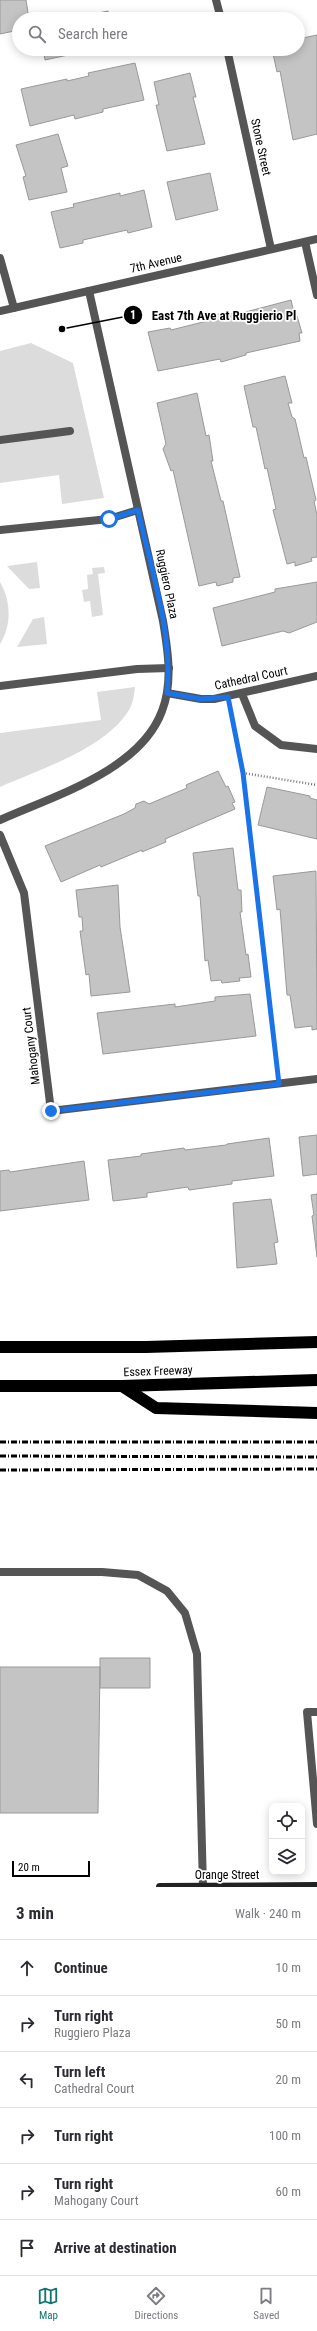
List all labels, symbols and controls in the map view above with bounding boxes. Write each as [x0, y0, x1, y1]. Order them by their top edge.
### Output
search box [12, 12, 305, 56]
icon: search [26, 23, 48, 45]
text: Search here [58, 25, 128, 43]
street label: Stone Street [248, 117, 274, 177]
street label: 7th Avenue [129, 250, 184, 276]
callout: East 7th Ave at Ruggierio Pl [123, 303, 304, 328]
text: 1 [130, 308, 136, 322]
text: East 7th Ave at Ruggierio Pl [152, 308, 296, 323]
route start [100, 510, 118, 528]
street label: Ruggiero Plaza [153, 548, 181, 620]
street label: Cathedral Court [213, 663, 289, 693]
street label: Mahogany Court [19, 1006, 43, 1086]
route end [42, 1102, 60, 1120]
street label: Essex Freeway [123, 1363, 193, 1379]
map controls [269, 1803, 305, 1875]
button: locate [269, 1803, 305, 1839]
button: layers [269, 1839, 305, 1875]
scale bar [12, 1859, 90, 1878]
text: 20 m [18, 1861, 40, 1874]
street label: Orange Street [195, 1868, 260, 1882]
text: 3 min [16, 1903, 54, 1923]
text: Walk · 240 m [235, 1906, 301, 1921]
icon: ahead [16, 1957, 38, 1979]
text: Continue [54, 1959, 108, 1977]
text: 10 m [275, 1960, 301, 1975]
text: Turn right [54, 2007, 113, 2025]
icon: right [16, 2013, 38, 2035]
text: 50 m [275, 2016, 301, 2031]
text: Ruggiero Plaza [54, 2025, 131, 2040]
text: Turn left [54, 2063, 105, 2081]
icon: left [16, 2069, 38, 2091]
text: 20 m [275, 2072, 301, 2087]
text: Cathedral Court [54, 2081, 134, 2096]
icon: right [16, 2125, 38, 2147]
text: Turn right [54, 2127, 113, 2145]
text: 100 m [269, 2128, 301, 2143]
text: Turn right [54, 2175, 113, 2193]
icon: right [16, 2181, 38, 2203]
text: 60 m [275, 2184, 301, 2199]
text: Mahogany Court [54, 2193, 139, 2208]
icon: arrive [16, 2237, 38, 2259]
text: Arrive at destination [54, 2239, 177, 2257]
tab: Map [37, 2285, 59, 2322]
tab: Directions [134, 2285, 178, 2322]
tab: Saved [253, 2285, 280, 2322]

